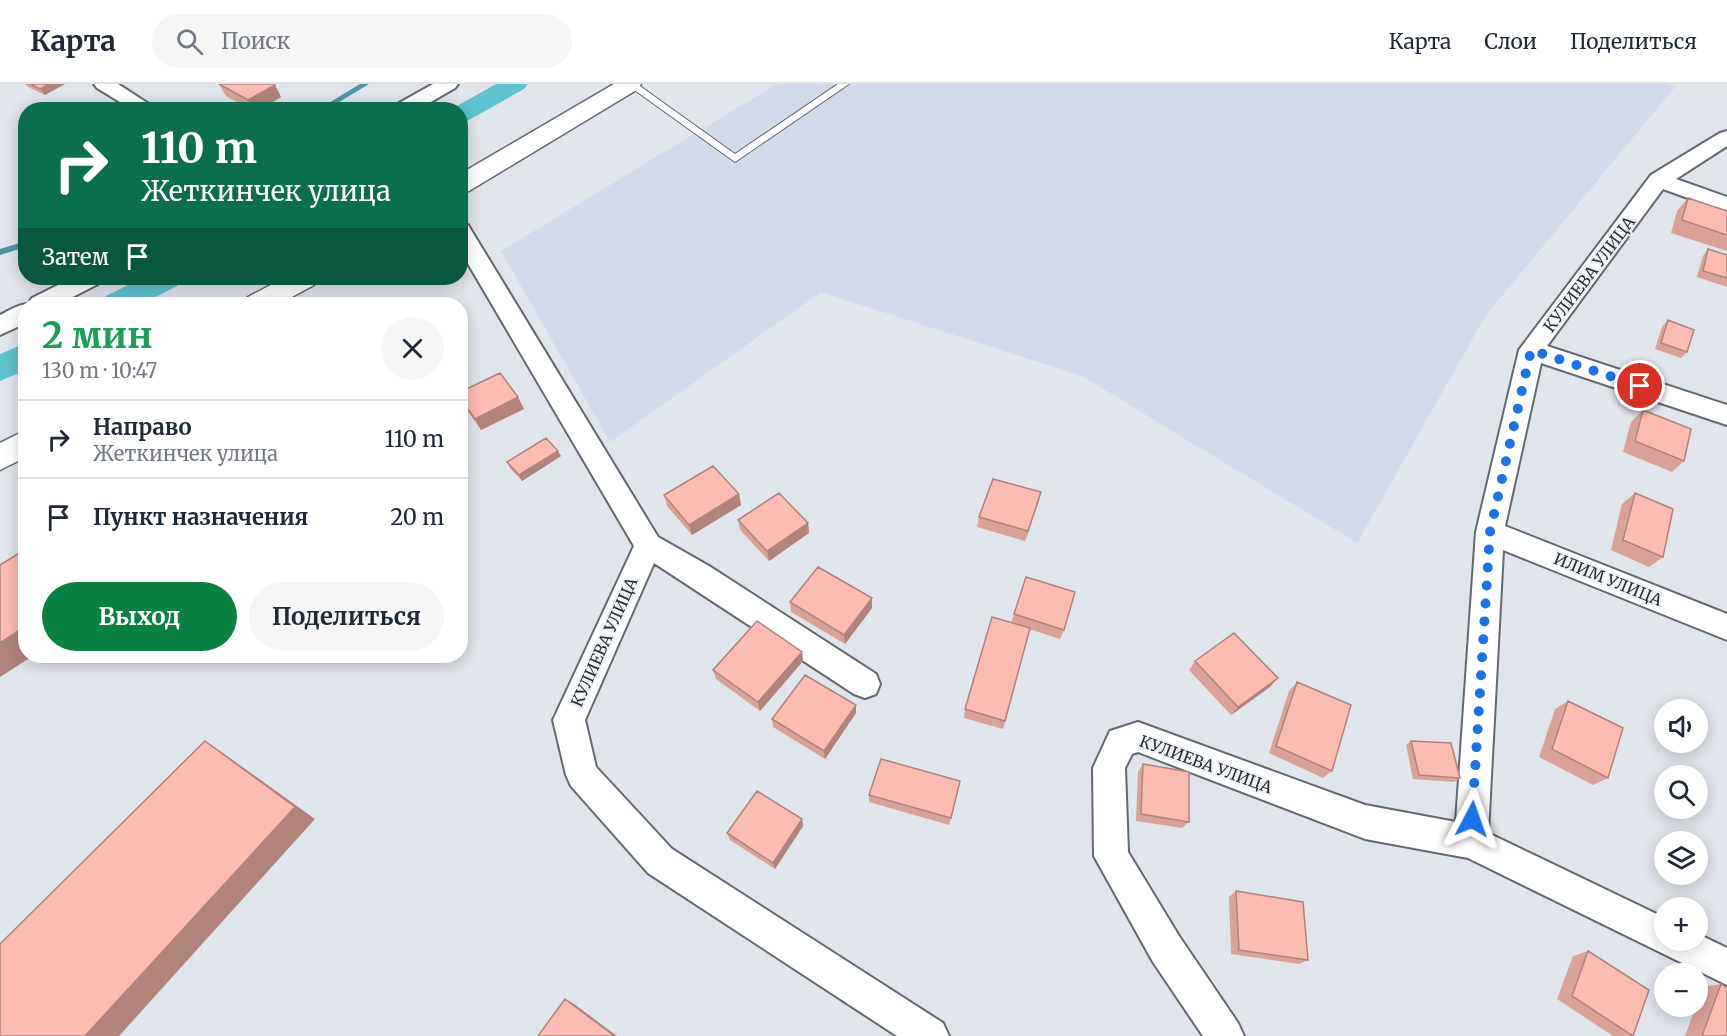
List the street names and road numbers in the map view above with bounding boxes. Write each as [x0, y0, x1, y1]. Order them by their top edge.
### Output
street label: КУЛИЕВА УЛИЦА [1539, 212, 1639, 336]
street label: ИЛИМ УЛИЦА [1551, 548, 1666, 610]
street label: КУЛИЕВА УЛИЦА [566, 573, 642, 710]
street label: КУЛИЕВА УЛИЦА [1137, 731, 1276, 798]

